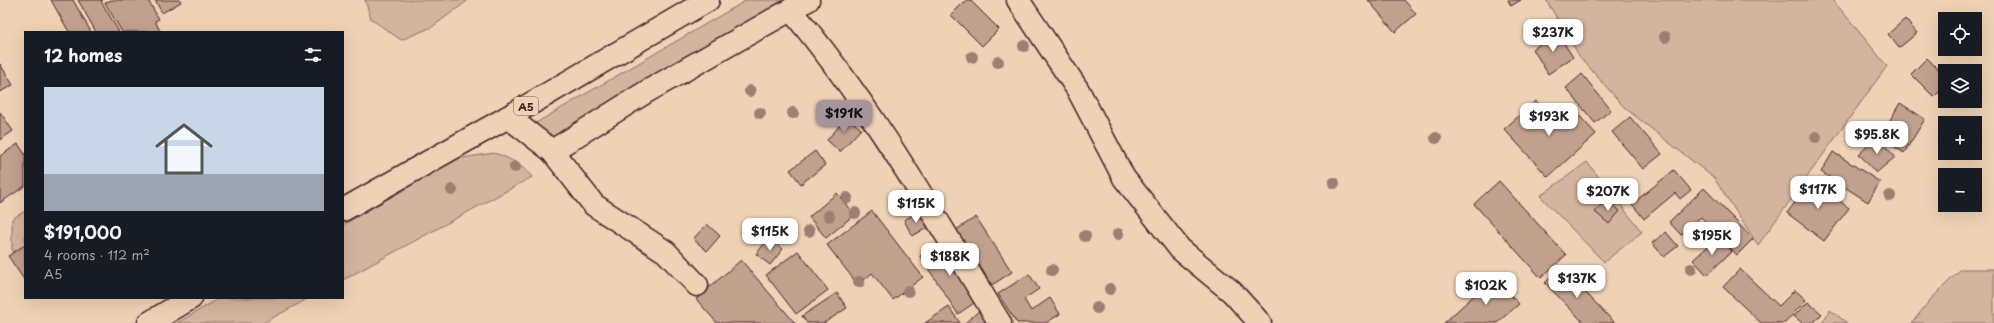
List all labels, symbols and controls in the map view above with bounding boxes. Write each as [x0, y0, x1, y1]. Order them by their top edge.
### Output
map controls [1938, 12, 1982, 212]
button: locate [1938, 12, 1982, 56]
pin: $237K [1525, 19, 1581, 53]
text: $237K [1532, 22, 1574, 41]
text: 12 homes [44, 42, 122, 68]
icon: filters [302, 44, 324, 66]
button: layers [1938, 64, 1982, 108]
road number: A5 [514, 97, 538, 115]
pin: $191K [816, 100, 872, 134]
text: $191K [825, 103, 863, 122]
pin: $193K [1521, 103, 1577, 137]
text: $193K [1529, 106, 1569, 125]
icon: home [148, 113, 220, 185]
button: + [1938, 116, 1982, 160]
pin: $95.8K [1844, 121, 1910, 155]
text: $95.8K [1854, 124, 1900, 143]
button: − [1938, 168, 1982, 212]
pin: $117K [1790, 176, 1846, 210]
pin: $207K [1580, 178, 1636, 212]
text: $117K [1799, 179, 1837, 198]
text: $207K [1586, 181, 1630, 200]
pin: $115K [888, 190, 944, 224]
text: $115K [897, 193, 935, 212]
pin: $115K [742, 218, 798, 252]
text: $191,000 [44, 219, 122, 245]
text: $115K [751, 221, 789, 240]
pin: $195K [1684, 222, 1740, 256]
text: $195K [1692, 225, 1732, 244]
pin: $188K [922, 243, 978, 277]
text: 4 rooms · 112 m² [44, 245, 150, 264]
text: $188K [930, 246, 970, 265]
text: A5 [44, 264, 62, 283]
pin: $137K [1549, 265, 1605, 299]
text: $137K [1557, 268, 1597, 287]
pin: $102K [1458, 272, 1514, 306]
text: $102K [1465, 275, 1507, 294]

